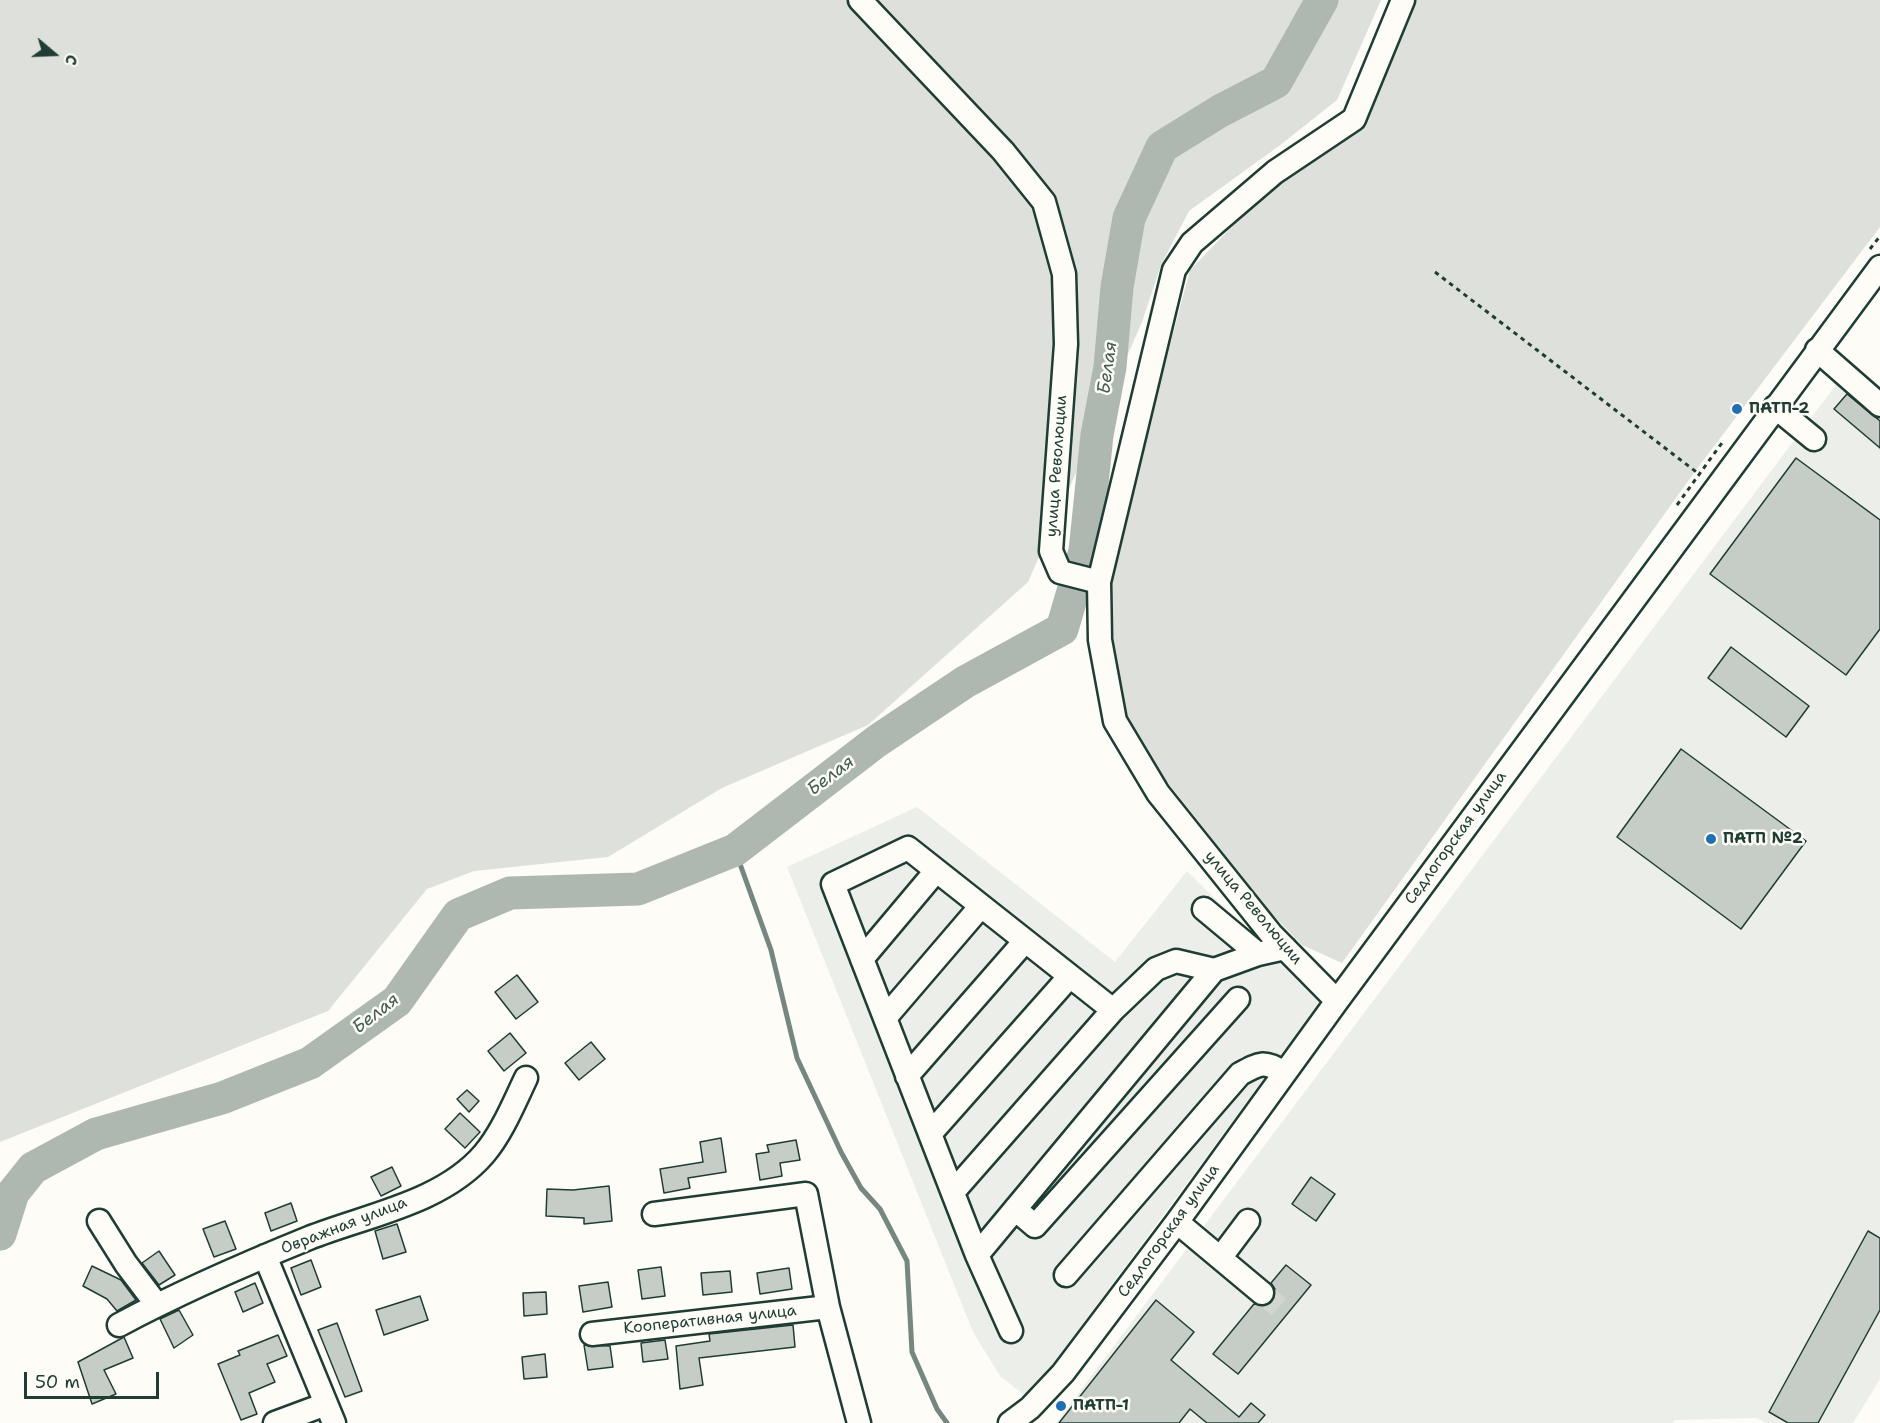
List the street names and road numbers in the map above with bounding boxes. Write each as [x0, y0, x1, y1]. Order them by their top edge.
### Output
street label: улица Революции [1042, 394, 1072, 538]
street label: Седлогорская улица [1401, 767, 1511, 909]
street label: улица Революции [1200, 847, 1306, 969]
street label: Седлогорская улица [1114, 1160, 1224, 1302]
street label: Овражная улица [278, 1193, 410, 1259]
street label: Кооперативная улица [622, 1301, 798, 1339]

